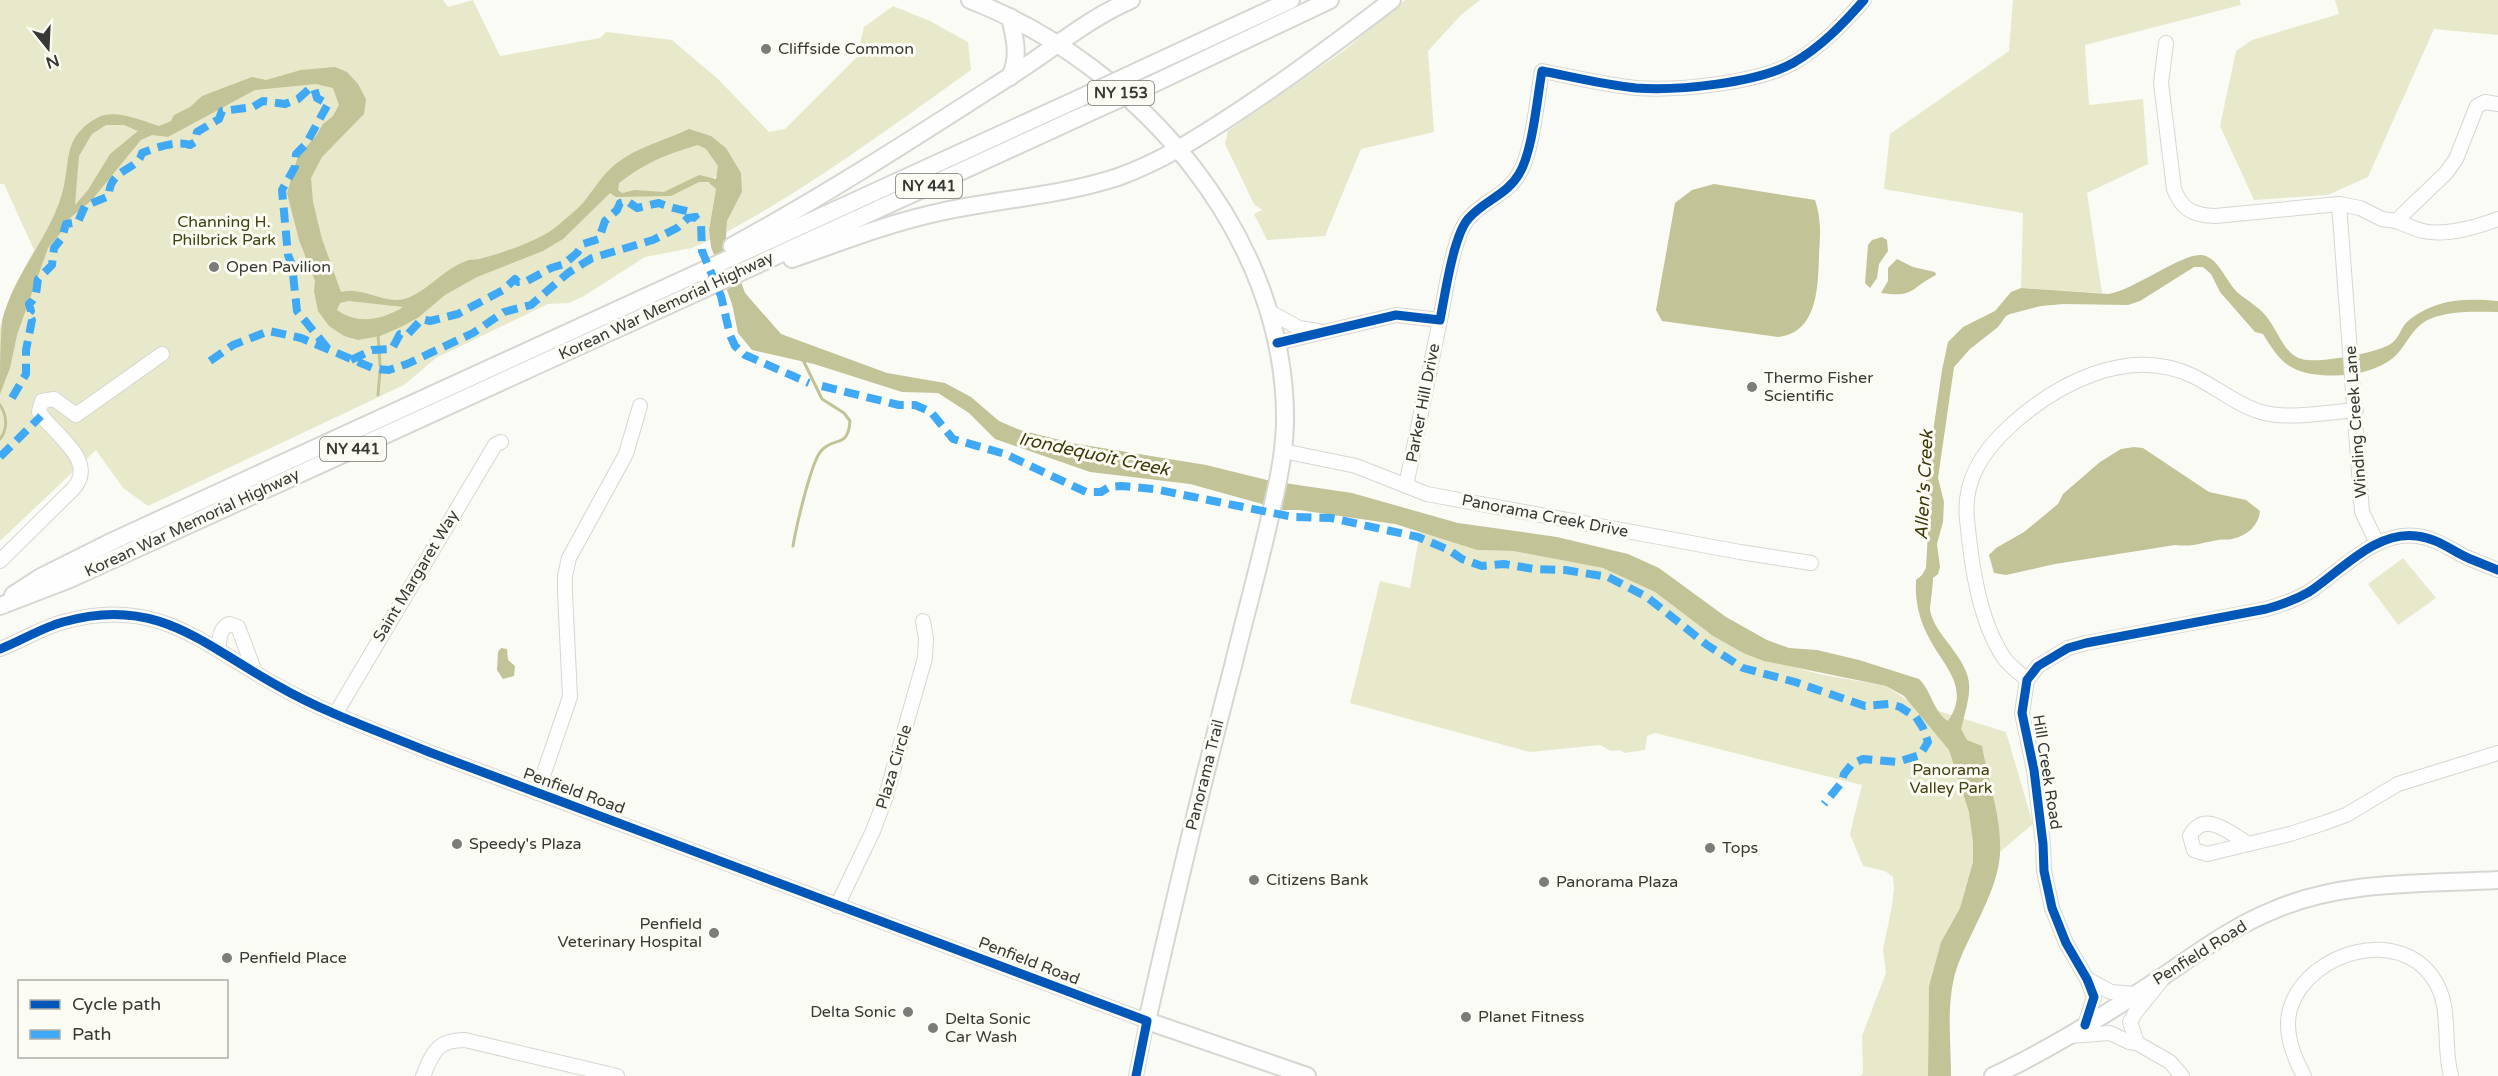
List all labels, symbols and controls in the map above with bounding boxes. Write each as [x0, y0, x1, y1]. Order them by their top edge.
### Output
north arrow [18, 18, 78, 78]
place label: Cliffside Common [778, 39, 914, 59]
marker: Cliffside Common [759, 42, 773, 56]
text: N [43, 50, 62, 73]
road number: NY 153 [1088, 81, 1154, 105]
road number: NY 441 [896, 174, 962, 198]
park label: Channing H. Philbrick Park [172, 212, 276, 250]
street label: Korean War Memorial Highway [555, 247, 777, 365]
place label: Open Pavilion [226, 257, 331, 277]
marker: Open Pavilion [207, 260, 221, 274]
street label: Parker Hill Drive [1402, 342, 1444, 464]
street label: Winding Creek Lane [2341, 345, 2371, 499]
place label: Thermo Fisher Scientific [1764, 368, 1874, 406]
marker: Thermo Fisher Scientific [1745, 380, 1759, 394]
water label: Irondequoit Creek [1017, 427, 1173, 481]
water label: Allen's Creek [1910, 428, 1938, 540]
road number: NY 441 [320, 437, 386, 461]
street label: Korean War Memorial Highway [81, 464, 303, 582]
street label: Panorama Creek Drive [1460, 490, 1630, 542]
street label: Saint Margaret Way [369, 506, 463, 646]
street label: Hill Creek Road [2028, 713, 2066, 831]
street label: Panorama Trail [1182, 717, 1228, 833]
street label: Plaza Circle [872, 722, 916, 812]
park label: Panorama Valley Park [1909, 760, 1993, 798]
street label: Penfield Road [520, 763, 628, 819]
place label: Speedy's Plaza [469, 834, 582, 854]
marker: Speedy's Plaza [450, 837, 464, 851]
place label: Tops [1722, 838, 1758, 858]
marker: Tops [1703, 841, 1717, 855]
place label: Citizens Bank [1266, 870, 1369, 890]
place label: Panorama Plaza [1556, 872, 1678, 892]
marker: Citizens Bank [1247, 873, 1261, 887]
marker: Panorama Plaza [1537, 875, 1551, 889]
place label: Penfield Veterinary Hospital [558, 914, 702, 952]
street label: Penfield Road [2149, 916, 2251, 990]
marker: Penfield Veterinary Hospital [707, 926, 721, 940]
street label: Penfield Road [976, 933, 1082, 989]
place label: Penfield Place [239, 948, 347, 968]
marker: Penfield Place [220, 951, 234, 965]
legend [18, 980, 228, 1058]
text: Cycle path [72, 993, 161, 1015]
place label: Delta Sonic [810, 1002, 896, 1022]
marker: Delta Sonic [901, 1005, 915, 1019]
place label: Planet Fitness [1478, 1007, 1585, 1027]
place label: Delta Sonic Car Wash [945, 1009, 1031, 1047]
marker: Planet Fitness [1459, 1010, 1473, 1024]
marker: Delta Sonic Car Wash [926, 1021, 940, 1035]
text: Path [72, 1023, 111, 1045]

